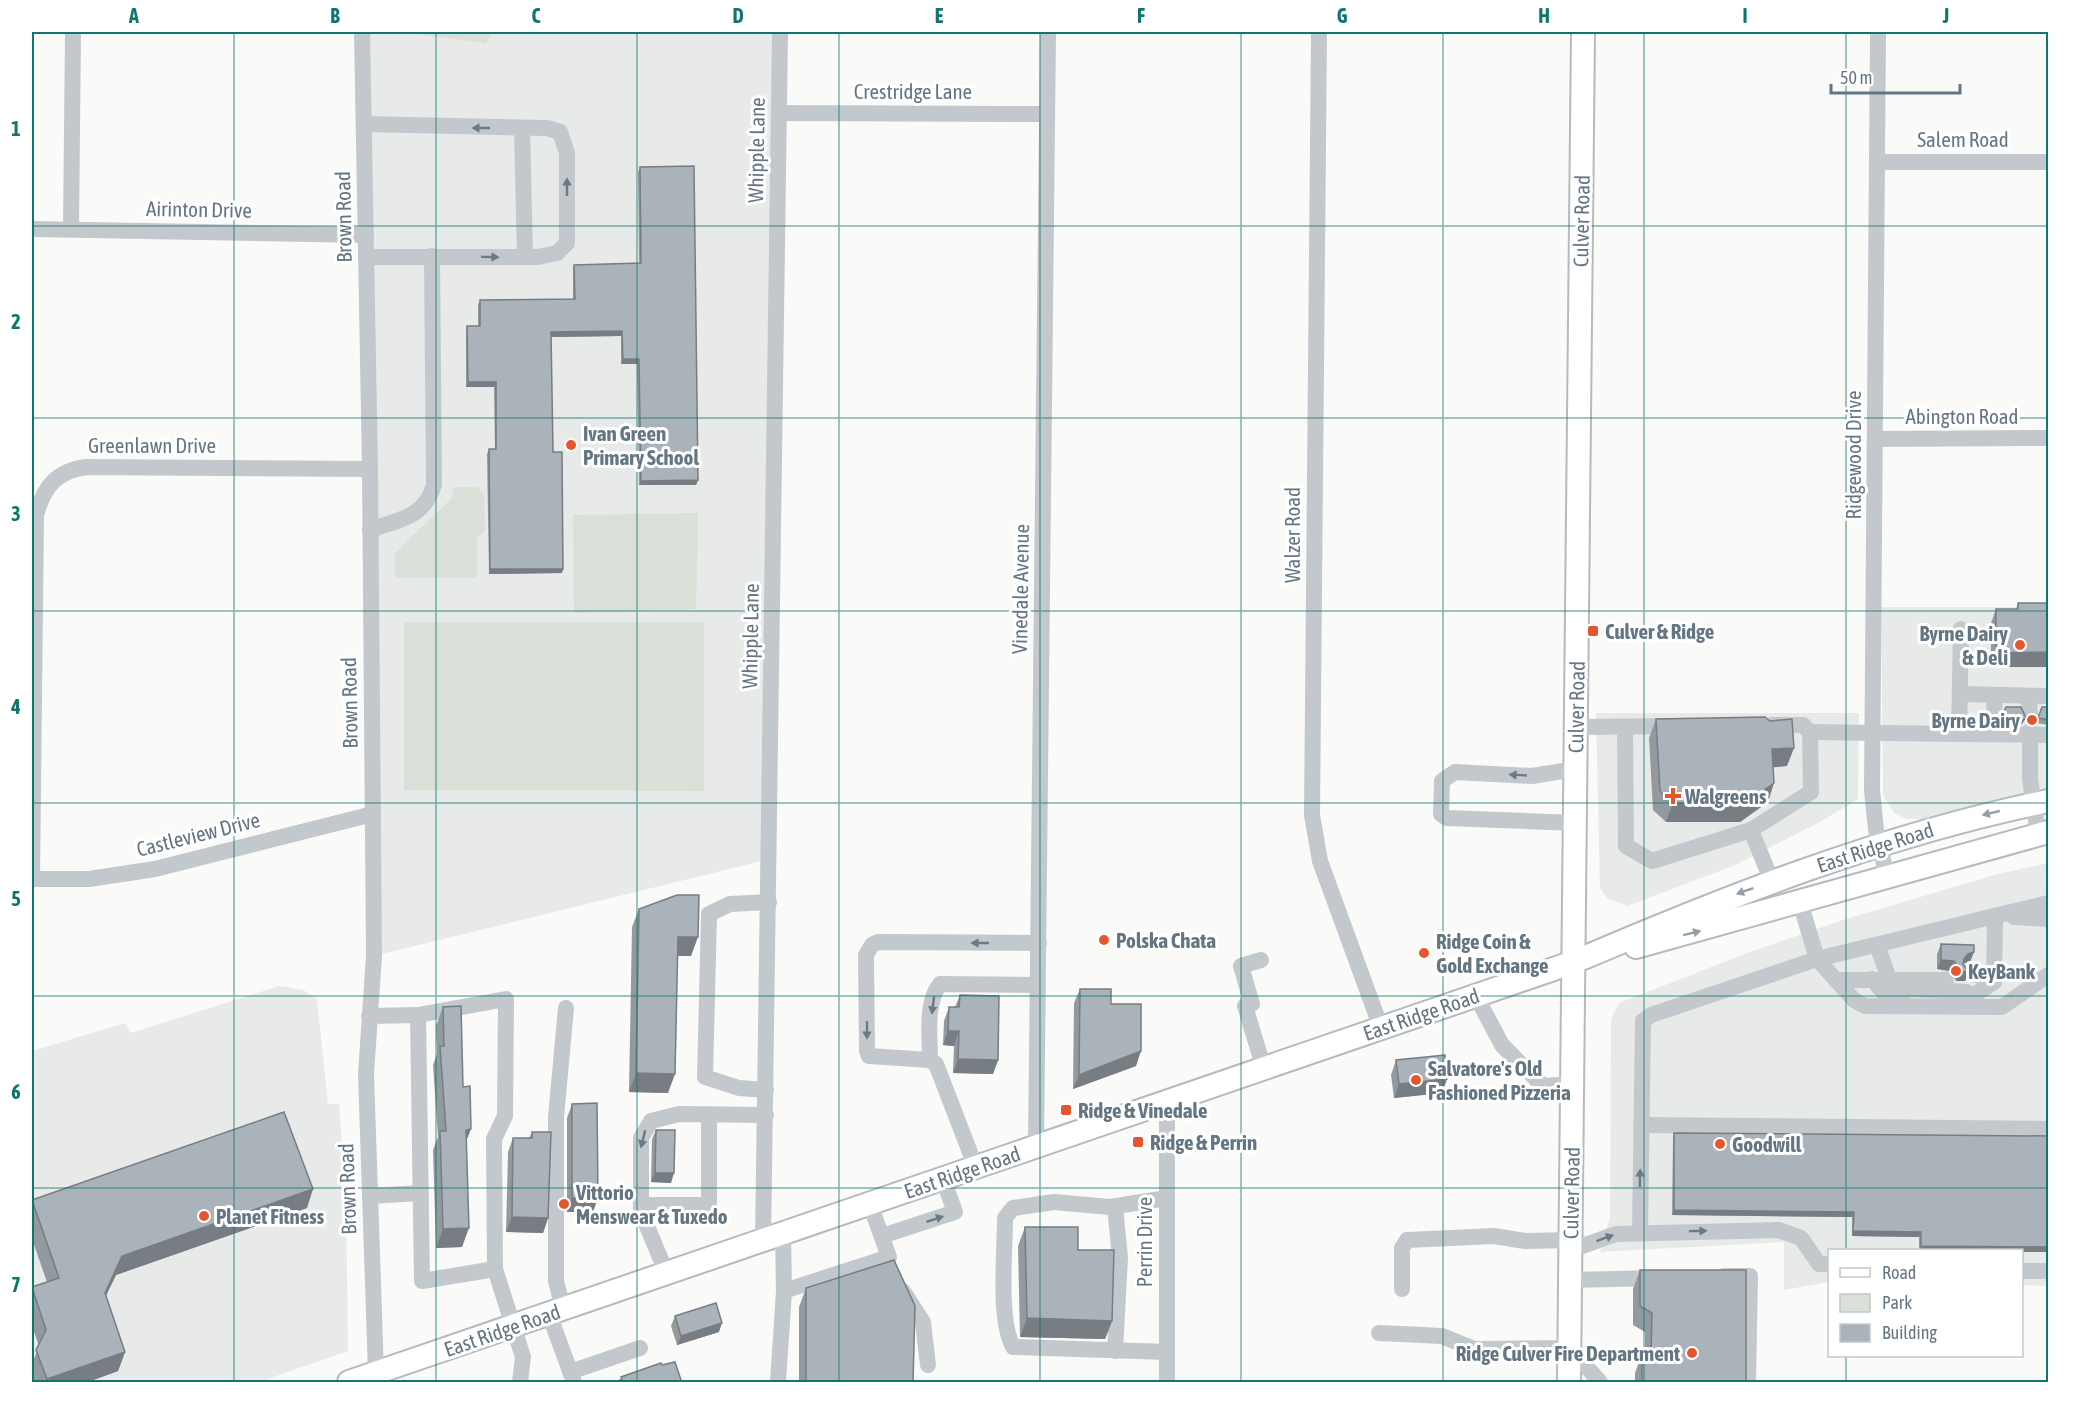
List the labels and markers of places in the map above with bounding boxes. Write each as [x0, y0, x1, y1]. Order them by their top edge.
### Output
place label: Ivan Green Primary School [583, 421, 699, 469]
marker: Ivan Green Primary School [564, 438, 578, 452]
place label: Culver & Ridge [1605, 619, 1714, 643]
place label: Byrne Dairy & Deli [1919, 621, 2008, 669]
marker: Culver & Ridge [1586, 624, 1600, 638]
marker: Byrne Dairy & Deli [2013, 638, 2027, 652]
place label: Byrne Dairy [1931, 708, 2020, 732]
marker: Byrne Dairy [2025, 713, 2039, 727]
place label: Walgreens [1684, 784, 1767, 808]
marker: Walgreens [1666, 789, 1680, 803]
place label: Polska Chata [1116, 928, 1216, 952]
place label: Ridge Coin & Gold Exchange [1436, 929, 1548, 977]
marker: Polska Chata [1097, 933, 1111, 947]
marker: Ridge Coin & Gold Exchange [1417, 946, 1431, 960]
place label: KeyBank [1968, 959, 2036, 983]
marker: KeyBank [1949, 964, 1963, 978]
place label: Salvatore's Old Fashioned Pizzeria [1428, 1056, 1571, 1104]
marker: Salvatore's Old Fashioned Pizzeria [1409, 1073, 1423, 1087]
place label: Ridge & Vinedale [1078, 1098, 1207, 1122]
marker: Ridge & Vinedale [1059, 1103, 1073, 1117]
place label: Ridge & Perrin [1150, 1130, 1257, 1154]
place label: Goodwill [1732, 1132, 1802, 1156]
marker: Ridge & Perrin [1131, 1135, 1145, 1149]
marker: Goodwill [1713, 1137, 1727, 1151]
place label: Vittorio Menswear & Tuxedo [575, 1180, 728, 1228]
marker: Vittorio Menswear & Tuxedo [557, 1197, 571, 1211]
place label: Planet Fitness [216, 1204, 325, 1228]
marker: Planet Fitness [197, 1209, 211, 1223]
place label: Ridge Culver Fire Department [1456, 1341, 1680, 1365]
marker: Ridge Culver Fire Department [1685, 1346, 1699, 1360]

